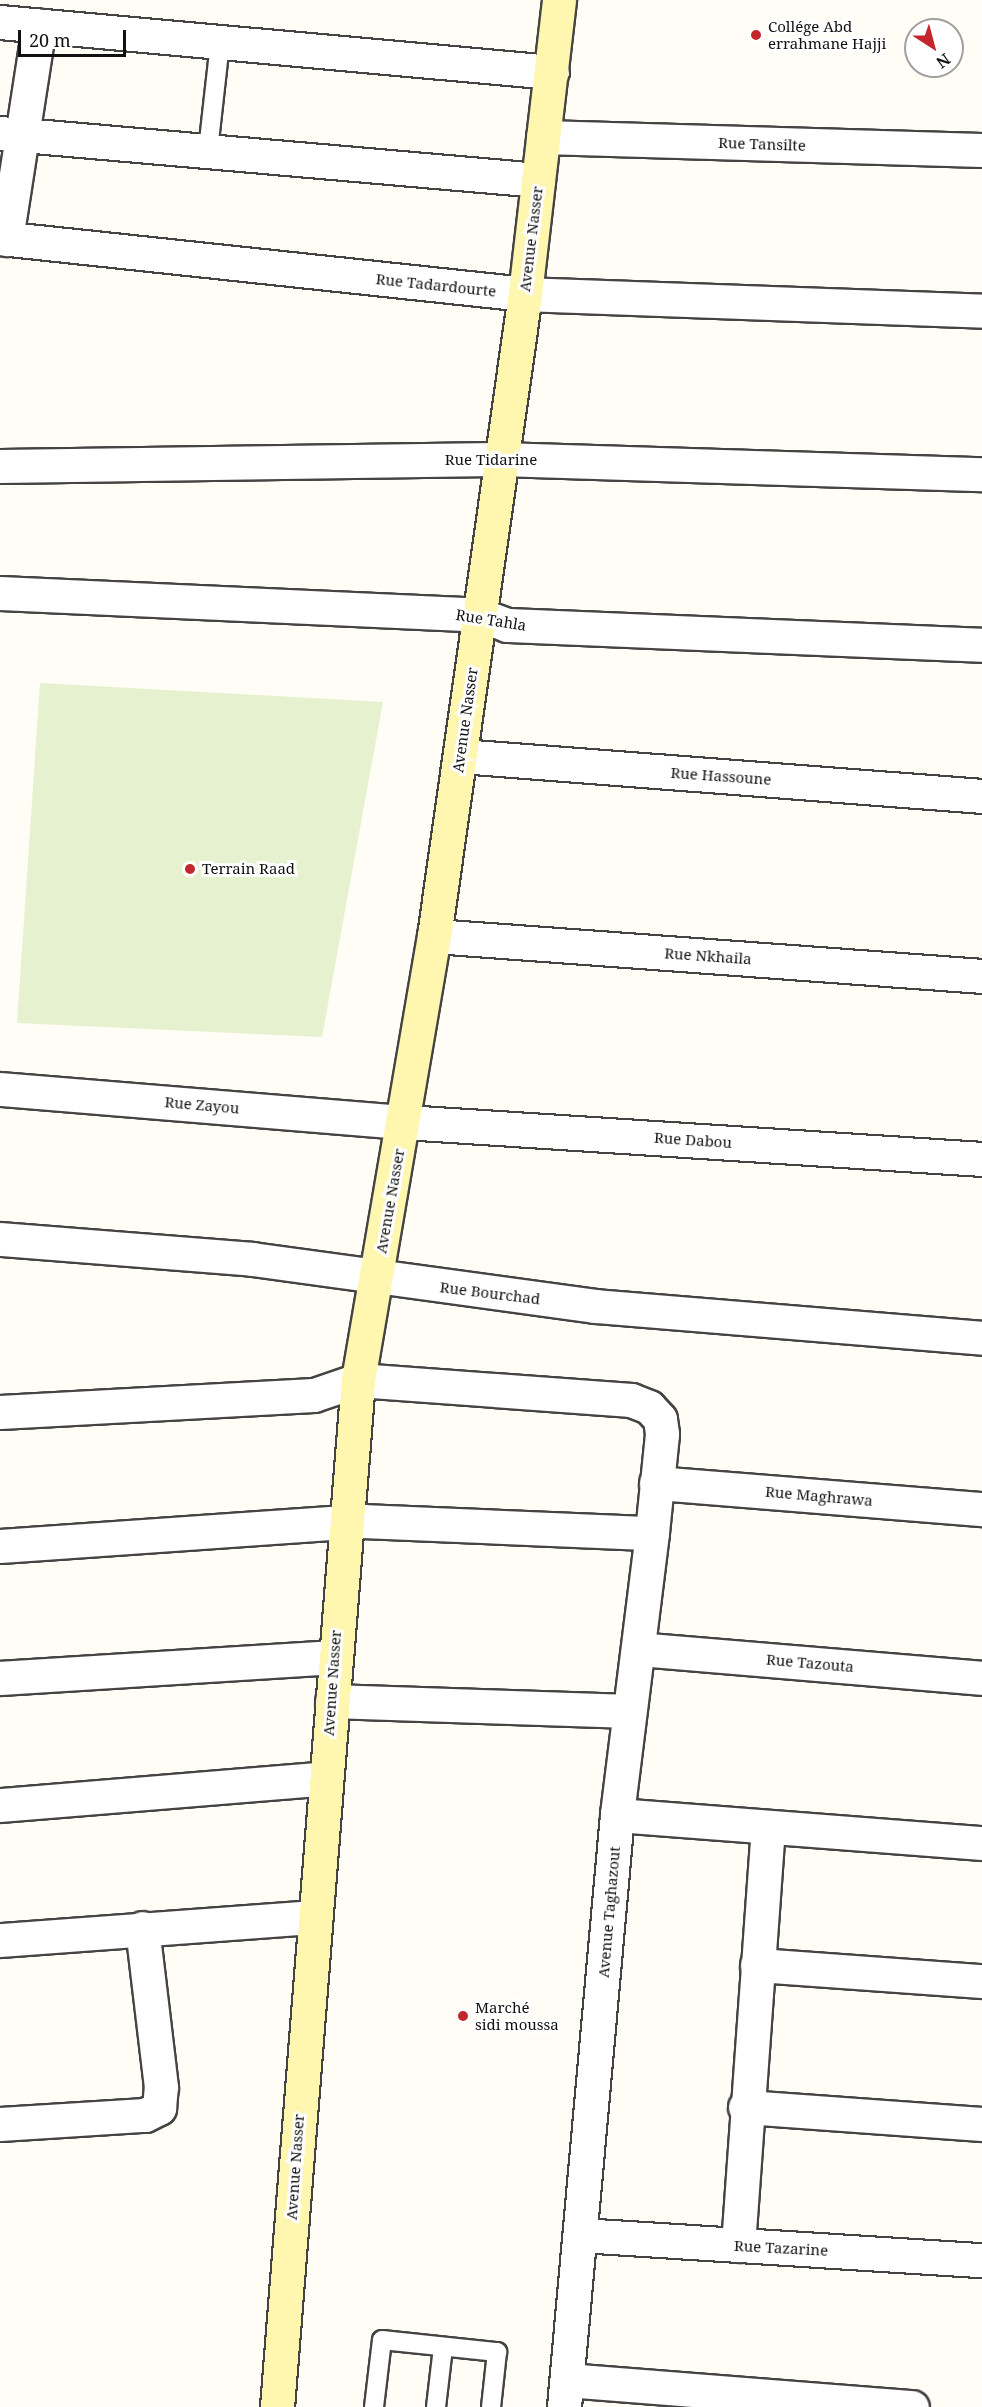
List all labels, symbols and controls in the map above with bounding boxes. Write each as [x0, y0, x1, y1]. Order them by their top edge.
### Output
place label: Collége Abd errahmane Hajji [768, 17, 886, 52]
scale bar [21, 18, 129, 56]
north arrow [904, 18, 964, 78]
text: 20 m [29, 28, 71, 52]
marker: Collége Abd errahmane Hajji [749, 28, 763, 42]
text: N [932, 48, 955, 74]
street label: Rue Tansilte [718, 133, 806, 155]
street label: Avenue Nasser [516, 185, 546, 293]
street label: Rue Tadardourte [375, 270, 497, 300]
street label: Rue Tidarine [445, 451, 537, 469]
street label: Rue Tahla [454, 606, 528, 634]
street label: Avenue Nasser [449, 666, 481, 774]
street label: Rue Hassoune [670, 763, 772, 789]
place label: Terrain Raad [202, 860, 295, 878]
marker: Terrain Raad [183, 862, 197, 876]
street label: Rue Nkhaila [664, 944, 752, 968]
street label: Rue Zayou [164, 1093, 240, 1117]
street label: Rue Dabou [653, 1128, 733, 1152]
street label: Avenue Nasser [372, 1147, 408, 1255]
street label: Rue Bourchad [439, 1278, 541, 1308]
street label: Rue Maghrawa [764, 1482, 874, 1510]
street label: Avenue Nasser [319, 1629, 345, 1737]
street label: Rue Tazouta [765, 1650, 855, 1676]
street label: Avenue Taghazout [594, 1846, 624, 1978]
place label: Marché sidi moussa [475, 1998, 559, 2033]
marker: Marché sidi moussa [456, 2009, 470, 2023]
street label: Avenue Nasser [282, 2113, 308, 2221]
street label: Rue Tazarine [734, 2237, 828, 2259]

